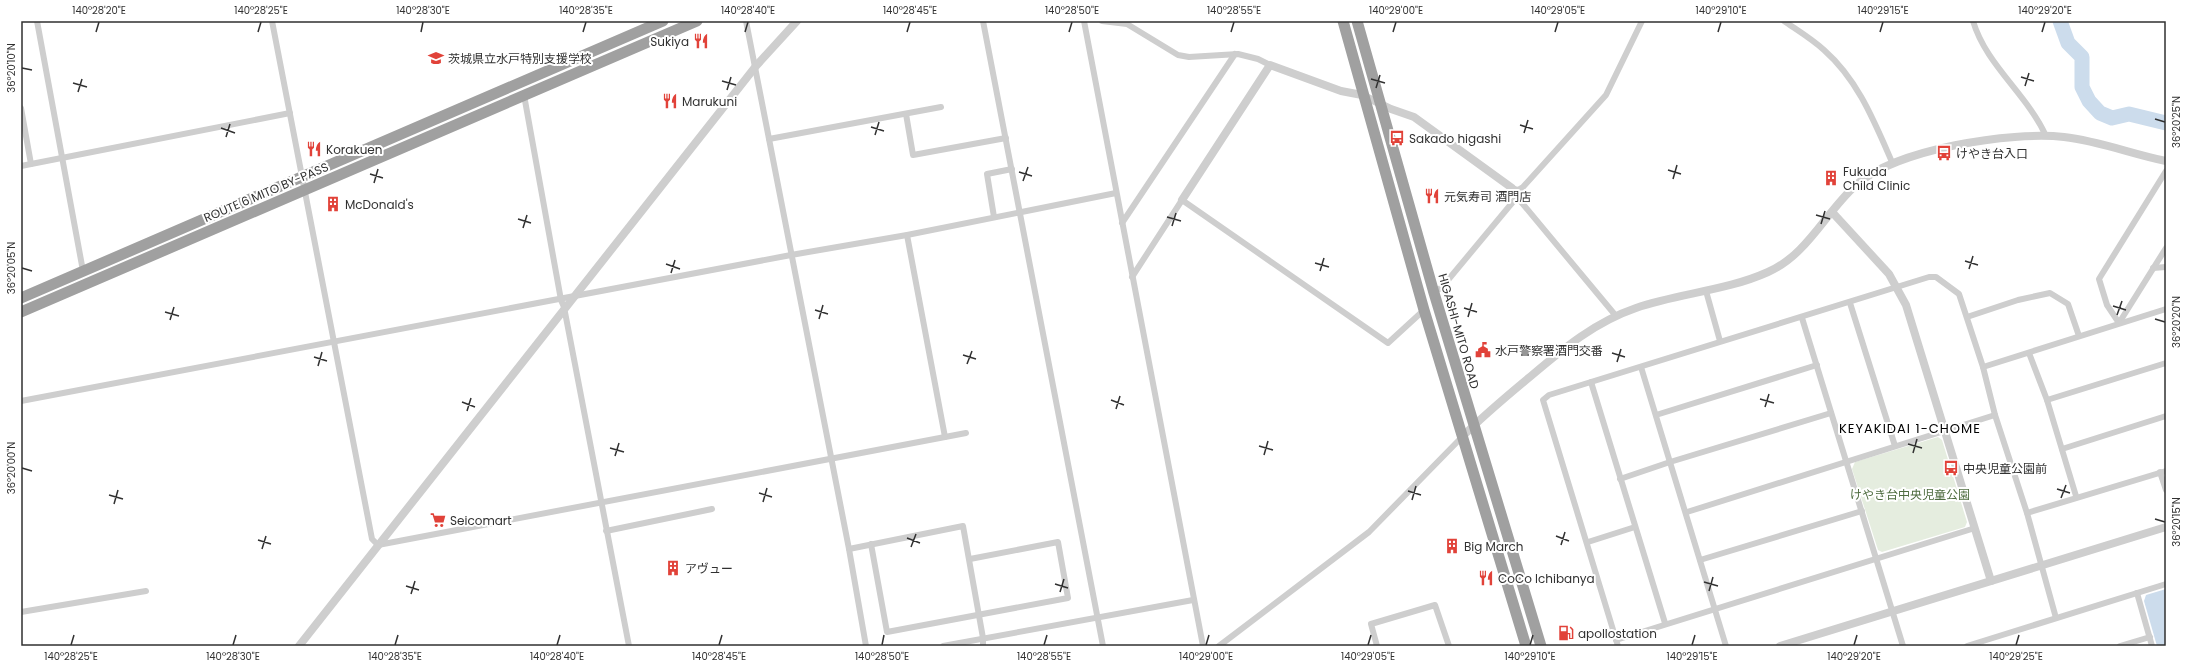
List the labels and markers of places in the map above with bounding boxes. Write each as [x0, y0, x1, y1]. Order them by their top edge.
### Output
restaurant icon: Sukiya [692, 32, 710, 50]
place label: Sukiya [650, 33, 689, 50]
school or university icon: 茨城県立水戸特別支援学校 [427, 49, 445, 67]
place label: 茨城県立水戸特別支援学校 [448, 50, 592, 67]
restaurant icon: Marukuni [661, 92, 679, 110]
place label: Marukuni [682, 93, 737, 110]
bus stop icon: Sakado higashi [1388, 129, 1406, 147]
place label: Sakado higashi [1409, 130, 1501, 147]
restaurant icon: Korakuen [305, 140, 323, 158]
place label: Korakuen [326, 141, 382, 158]
bus stop icon: けやき台入口 [1935, 144, 1953, 162]
place label: けやき台入口 [1956, 145, 2028, 162]
place label: Fukuda Child Clinic [1843, 163, 1910, 194]
building icon: Fukuda Child Clinic [1822, 169, 1840, 187]
restaurant icon: 元気寿司 酒門店 [1423, 187, 1441, 205]
place label: 元気寿司 酒門店 [1444, 188, 1531, 205]
building icon: McDonald's [324, 195, 342, 213]
place label: McDonald's [345, 196, 414, 213]
public building icon: 水戸警察署酒門交番 [1474, 341, 1492, 359]
place label: 水戸警察署酒門交番 [1495, 342, 1603, 359]
bus stop icon: 中央児童公園前 [1942, 459, 1960, 477]
place label: 中央児童公園前 [1963, 460, 2047, 477]
supermarket icon: Seicomart [429, 511, 447, 529]
place label: Seicomart [450, 512, 512, 529]
building icon: Big March [1443, 537, 1461, 555]
place label: Big March [1464, 538, 1524, 555]
building icon: アヴュー [664, 559, 682, 577]
place label: アヴュー [685, 560, 733, 577]
restaurant icon: CoCo Ichibanya [1477, 569, 1495, 587]
place label: CoCo Ichibanya [1498, 570, 1595, 587]
fuel station icon: apollostation [1557, 624, 1575, 642]
place label: apollostation [1578, 625, 1657, 642]

